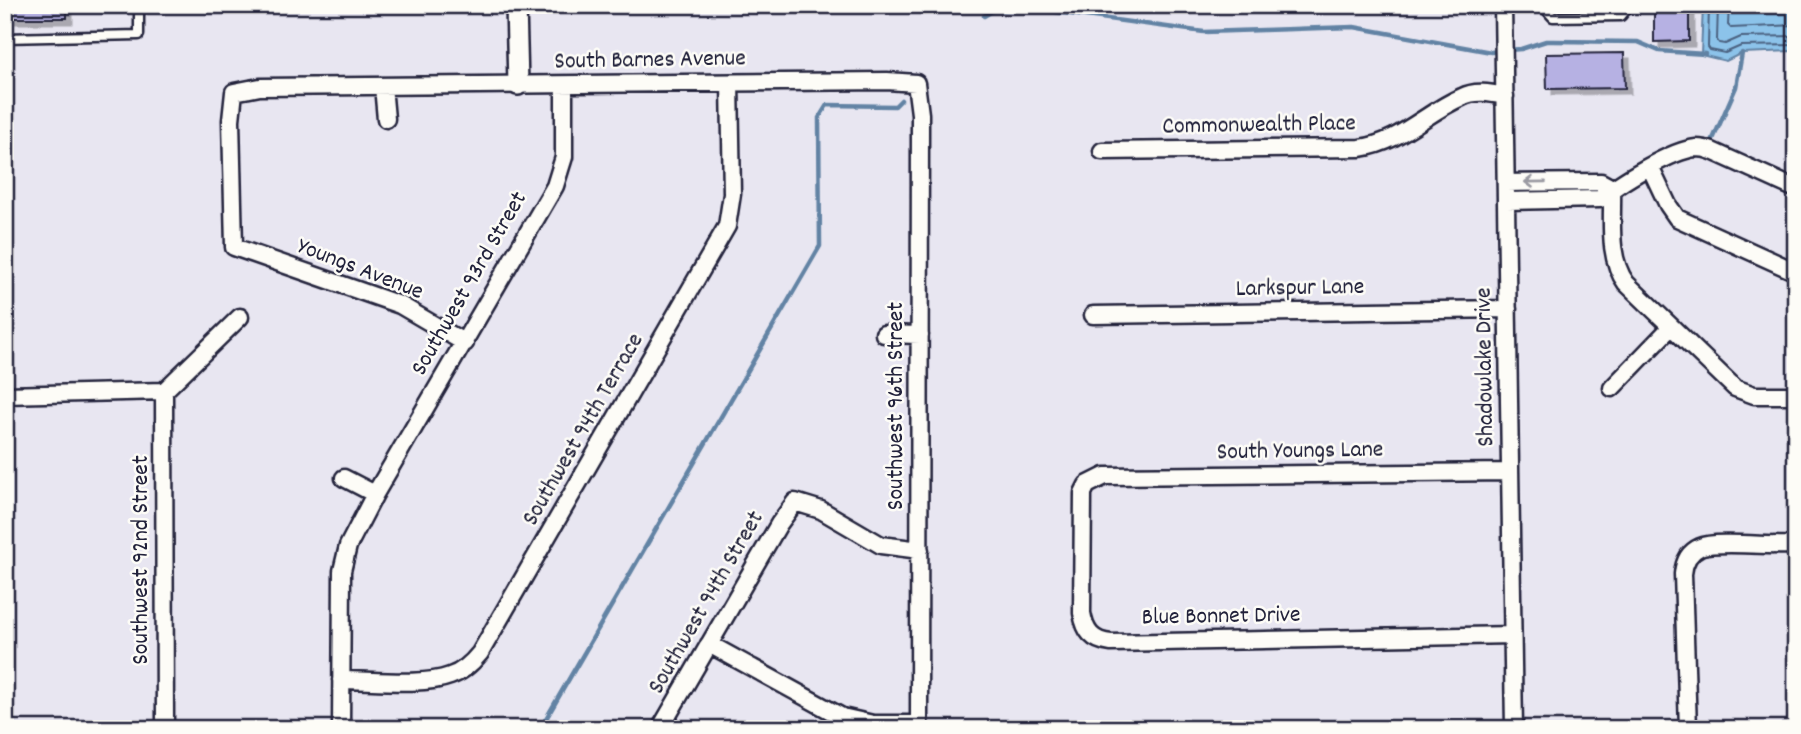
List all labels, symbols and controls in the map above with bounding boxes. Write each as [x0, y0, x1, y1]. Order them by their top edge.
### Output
street label: South Barnes Avenue [554, 42, 746, 80]
street label: Commonwealth Place [1162, 107, 1356, 145]
one-way arrow [1524, 176, 1547, 189]
street label: Southwest 93rd Street [403, 186, 537, 382]
street label: Youngs Avenue [292, 230, 428, 310]
street label: Larkspur Lane [1235, 271, 1365, 307]
street label: Shadowlake Drive [1468, 287, 1504, 447]
street label: Southwest 96th Street [880, 302, 914, 510]
street label: Southwest 94th Terrace [515, 327, 653, 533]
street label: South Youngs Lane [1216, 434, 1384, 470]
street label: Southwest 92nd Street [125, 455, 159, 665]
street label: Southwest 94th Street [641, 505, 773, 701]
street label: Blue Bonnet Drive [1141, 599, 1301, 635]

